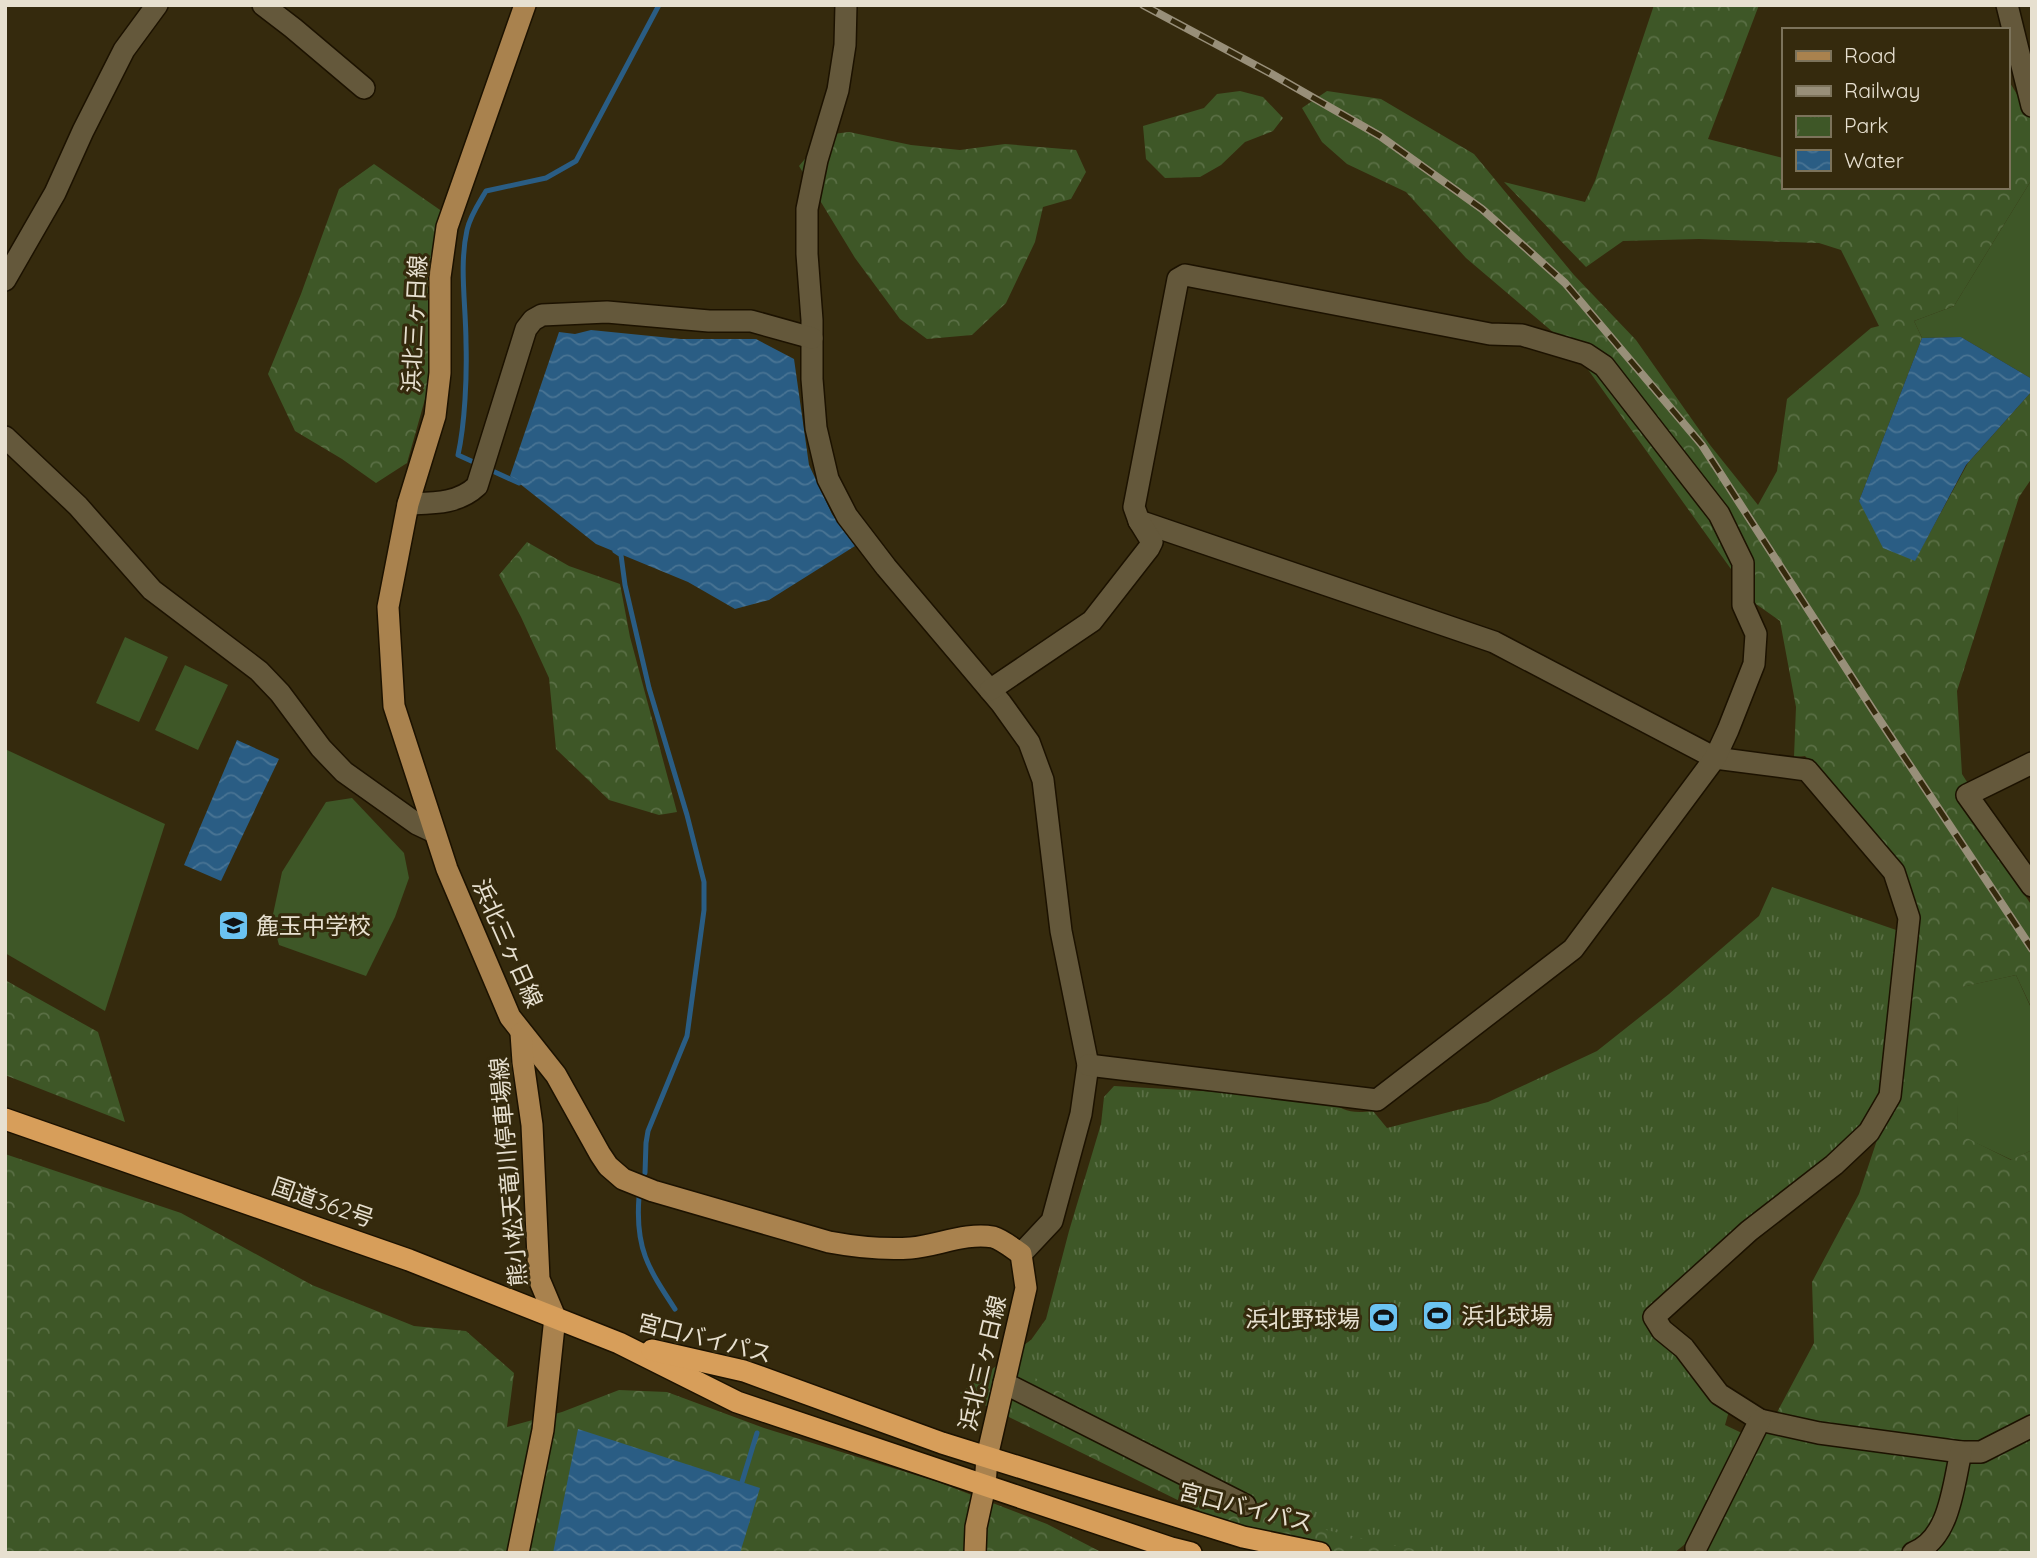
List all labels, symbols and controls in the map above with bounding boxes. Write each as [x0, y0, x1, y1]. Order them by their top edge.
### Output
legend [1782, 28, 2009, 189]
text: Road [1844, 42, 1896, 68]
text: Railway [1844, 77, 1920, 103]
text: Park [1844, 112, 1888, 138]
text: Water [1844, 147, 1904, 173]
street label: 浜北三ヶ日線 [396, 254, 432, 394]
street label: 浜北三ヶ日線 [467, 874, 549, 1012]
school or university icon: 麁玉中学校 [216, 908, 250, 942]
place label: 麁玉中学校 [256, 911, 371, 940]
street label: 熊小松天竜川停車場線 [484, 1056, 532, 1288]
street label: 国道362号 [268, 1171, 378, 1233]
street label: 浜北三ヶ日線 [952, 1293, 1012, 1433]
sports icon: 浜北球場 [1421, 1298, 1455, 1332]
sports icon: 浜北野球場 [1366, 1301, 1400, 1335]
place label: 浜北球場 [1461, 1301, 1553, 1330]
place label: 浜北野球場 [1245, 1304, 1360, 1333]
street label: 宮口バイパス [635, 1307, 775, 1369]
street label: 宮口バイパス [1176, 1476, 1316, 1538]

